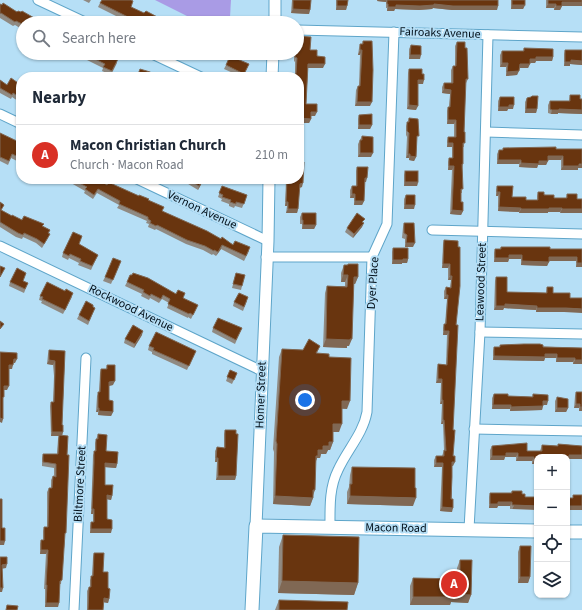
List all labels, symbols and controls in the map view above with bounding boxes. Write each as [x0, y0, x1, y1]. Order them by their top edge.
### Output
search box [16, 16, 304, 60]
street label: Fairoaks Avenue [399, 23, 481, 43]
icon: search [30, 27, 52, 49]
text: Search here [62, 28, 136, 49]
text: Nearby [32, 86, 86, 110]
text: Macon Christian Church [70, 135, 226, 156]
text: A [41, 146, 49, 164]
text: 210 m [255, 146, 288, 164]
text: Church · Macon Road [70, 156, 184, 174]
street label: Vernon Avenue [164, 186, 240, 234]
street label: Leawood Street [471, 243, 491, 321]
street label: Dyer Place [363, 256, 383, 310]
street label: Rockwood Avenue [86, 280, 176, 336]
street label: Homer Street [251, 361, 271, 429]
your location [295, 390, 315, 410]
street label: Biltmore Street [70, 446, 90, 522]
map controls [534, 454, 570, 598]
button: + [534, 454, 570, 490]
button: − [534, 490, 570, 526]
street label: Macon Road [365, 519, 427, 537]
button: locate [534, 526, 570, 562]
button: layers [534, 562, 570, 598]
pin: A [441, 569, 467, 599]

